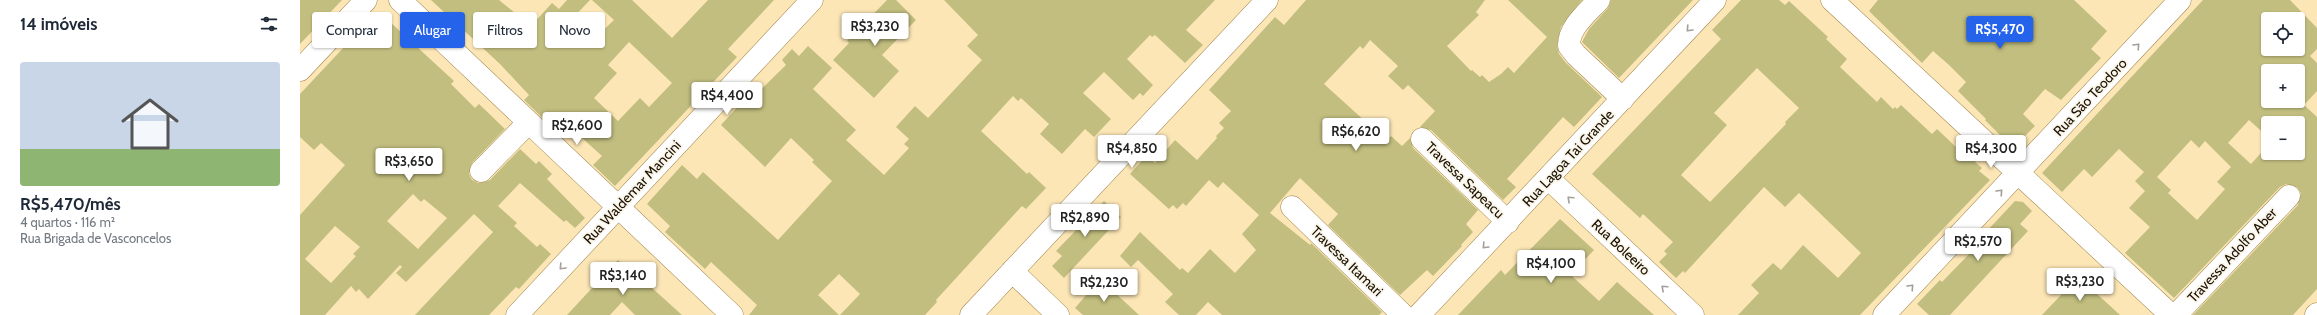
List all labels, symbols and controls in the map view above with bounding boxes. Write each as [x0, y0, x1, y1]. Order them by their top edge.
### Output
chip: Comprar [312, 12, 392, 48]
chip: Alugar [400, 12, 465, 48]
chip: Filtros [473, 12, 537, 48]
chip: Novo [545, 12, 605, 48]
map controls [2261, 12, 2305, 160]
button: locate [2261, 12, 2305, 56]
icon: filters [258, 13, 280, 35]
pin: R$3,230 [838, 13, 912, 47]
text: 14 imóveis [20, 14, 97, 34]
pin: R$5,470 [1963, 16, 2037, 50]
text: R$3,230 [851, 18, 899, 34]
text: R$5,470 [1975, 21, 2025, 37]
one-way arrow [1686, 24, 1693, 32]
one-way arrow [2132, 43, 2139, 51]
street label: Rua São Teodoro [2049, 54, 2131, 140]
button: + [2261, 64, 2305, 108]
pin: R$4,400 [690, 82, 764, 116]
text: R$4,400 [700, 87, 754, 103]
icon: home [114, 88, 186, 160]
street label: Rua Lagoa Tai Grande [1518, 106, 1618, 210]
pin: R$2,600 [540, 112, 614, 146]
button: − [2261, 116, 2305, 160]
text: R$2,600 [551, 117, 603, 133]
pin: R$6,620 [1319, 118, 1393, 152]
text: R$6,620 [1331, 123, 1381, 139]
pin: R$4,850 [1095, 135, 1169, 169]
pin: R$4,300 [1954, 135, 2028, 169]
street label: Rua Waldemar Mancini [579, 136, 685, 248]
street label: Travessa Sapeacu [1422, 138, 1508, 222]
text: R$4,850 [1107, 140, 1157, 156]
text: R$4,300 [1965, 140, 2017, 156]
pin: R$3,650 [372, 148, 446, 182]
text: R$3,650 [384, 153, 434, 169]
one-way arrow [1995, 189, 2003, 197]
text: R$5,470/mês [20, 194, 121, 214]
one-way arrow [1567, 196, 1575, 204]
street label: Travessa Adolfo Aber [2183, 203, 2281, 306]
pin: R$2,890 [1048, 204, 1122, 238]
text: R$2,890 [1060, 209, 1110, 225]
text: 4 quartos · 116 m² [20, 214, 115, 230]
street label: Rua Boleeiro [1588, 215, 1654, 279]
street label: Travessa Itamari [1307, 222, 1387, 300]
pin: R$2,570 [1941, 228, 2015, 262]
text: Rua Brigada de Vasconcelos [20, 230, 171, 246]
text: R$2,570 [1954, 233, 2002, 249]
one-way arrow [1482, 241, 1490, 249]
pin: R$4,100 [1514, 250, 1588, 284]
text: R$4,100 [1526, 255, 1576, 271]
one-way arrow [559, 262, 567, 270]
pin: R$3,140 [586, 262, 660, 296]
text: R$3,140 [599, 267, 647, 283]
pin: R$3,230 [2043, 268, 2117, 302]
pin: R$2,230 [1067, 269, 1141, 303]
text: R$3,230 [2056, 273, 2104, 289]
text: R$2,230 [1080, 274, 1128, 290]
one-way arrow [1906, 284, 1914, 292]
one-way arrow [1661, 285, 1669, 293]

